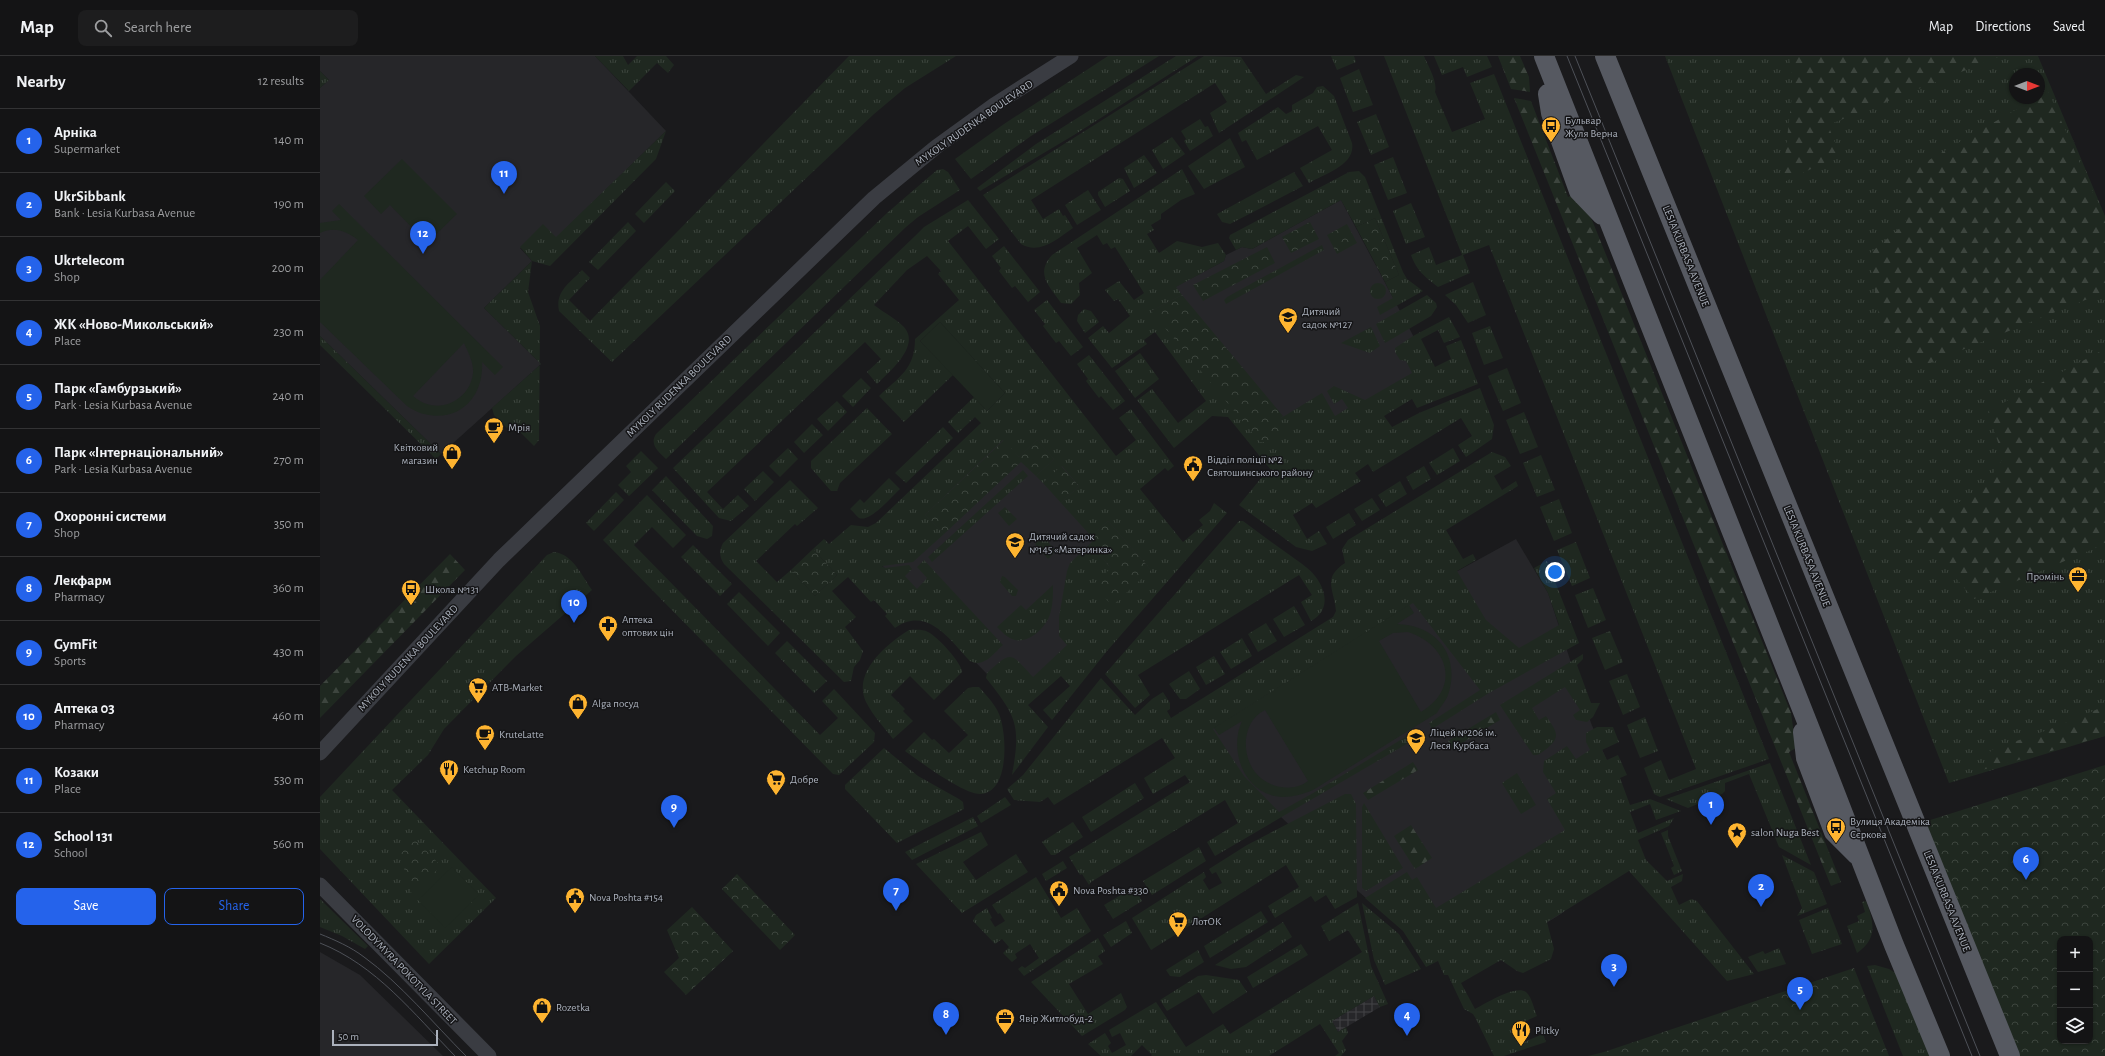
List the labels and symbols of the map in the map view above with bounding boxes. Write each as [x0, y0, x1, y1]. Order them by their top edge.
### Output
north arrow [2009, 68, 2045, 104]
street label: MYKOLY RUDENKA BOULEVARD [913, 78, 1035, 168]
bus stop icon: Бульвар Жуля Верна [1540, 115, 1562, 143]
place label: Бульвар Жуля Верна [1565, 115, 1618, 139]
pin: 11 [491, 161, 517, 194]
street label: LESIA KURBASA AVENUE [1661, 204, 1712, 309]
pin: 12 [410, 221, 436, 254]
school or university icon: Дитячий садок №127 [1277, 306, 1299, 334]
place label: Дитячий садок №127 [1302, 306, 1352, 330]
street label: MYKOLY RUDENKA BOULEVARD [624, 333, 734, 439]
cafe icon: Мрія [483, 416, 505, 444]
place label: Мрія [508, 422, 530, 433]
place label: Квітковий магазин [394, 442, 438, 466]
shop icon: Квітковий магазин [441, 442, 463, 470]
public building icon: Відділ поліції №2 Святошинського району [1182, 454, 1204, 482]
place label: Відділ поліції №2 Святошинського району [1207, 454, 1313, 478]
street label: LESIA KURBASA AVENUE [1782, 504, 1833, 609]
school or university icon: Дитячий садок №145 «Материнка» [1004, 531, 1026, 559]
place label: Дитячий садок №145 «Материнка» [1029, 531, 1112, 555]
your location [1545, 562, 1565, 582]
office icon: Промінь [2067, 565, 2089, 593]
place label: Промінь [2026, 571, 2064, 582]
bus stop icon: Школа №131 [400, 578, 422, 606]
place label: Школа №131 [425, 584, 479, 595]
pin: 10 [561, 590, 587, 623]
street label: MYKOLY RUDENKA BOULEVARD [356, 603, 460, 713]
pharmacy icon: Аптека оптових цін [597, 614, 619, 642]
place label: Аптека оптових цін [622, 614, 674, 638]
supermarket icon: ATB-Market [467, 676, 489, 704]
place label: ATB-Market [492, 682, 543, 693]
shop icon: Alga посуд [567, 692, 589, 720]
place label: Alga посуд [592, 698, 639, 709]
cafe icon: KruteLatte [474, 723, 496, 751]
school or university icon: Ліцей №206 ім. Леся Курбаса [1405, 727, 1427, 755]
place label: Ліцей №206 ім. Леся Курбаса [1430, 727, 1497, 751]
place label: KruteLatte [499, 729, 544, 740]
restaurant icon: Ketchup Room [438, 758, 460, 786]
place label: Ketchup Room [463, 764, 526, 775]
supermarket icon: Добре [765, 768, 787, 796]
place label: Добре [790, 774, 819, 785]
pin: 1 [1698, 792, 1724, 825]
pin: 9 [661, 795, 687, 828]
bus stop icon: Вулиця Академіка Сєркова [1825, 816, 1847, 844]
place label: Вулиця Академіка Сєркова [1850, 816, 1930, 840]
place icon: salon Nuga Best [1726, 821, 1748, 849]
place label: salon Nuga Best [1751, 827, 1820, 838]
pin: 6 [2013, 847, 2039, 880]
street label: LESIA KURBASA AVENUE [1922, 849, 1973, 954]
pin: 2 [1748, 874, 1774, 907]
pin: 7 [883, 878, 909, 911]
public building icon: Nova Poshta #330 [1048, 879, 1070, 907]
place label: Nova Poshta #330 [1073, 885, 1149, 896]
public building icon: Nova Poshta #154 [564, 886, 586, 914]
place label: Nova Poshta #154 [589, 892, 663, 903]
supermarket icon: ЛотОК [1167, 910, 1189, 938]
street label: VOLODYMYRA POKOTYLA STREET [349, 913, 459, 1027]
place label: ЛотОК [1192, 916, 1222, 927]
pin: 3 [1601, 954, 1627, 987]
pin: 5 [1787, 977, 1813, 1010]
shop icon: Rozetka [531, 996, 553, 1024]
place label: Rozetka [556, 1002, 590, 1013]
pin: 8 [933, 1002, 959, 1035]
pin: 4 [1394, 1003, 1420, 1036]
office icon: Явір Житлобуд-2 [994, 1007, 1016, 1035]
place label: Явір Житлобуд-2 [1019, 1013, 1093, 1024]
restaurant icon: Plitky [1510, 1019, 1532, 1047]
place label: Plitky [1535, 1025, 1560, 1036]
scale bar [332, 1028, 438, 1047]

